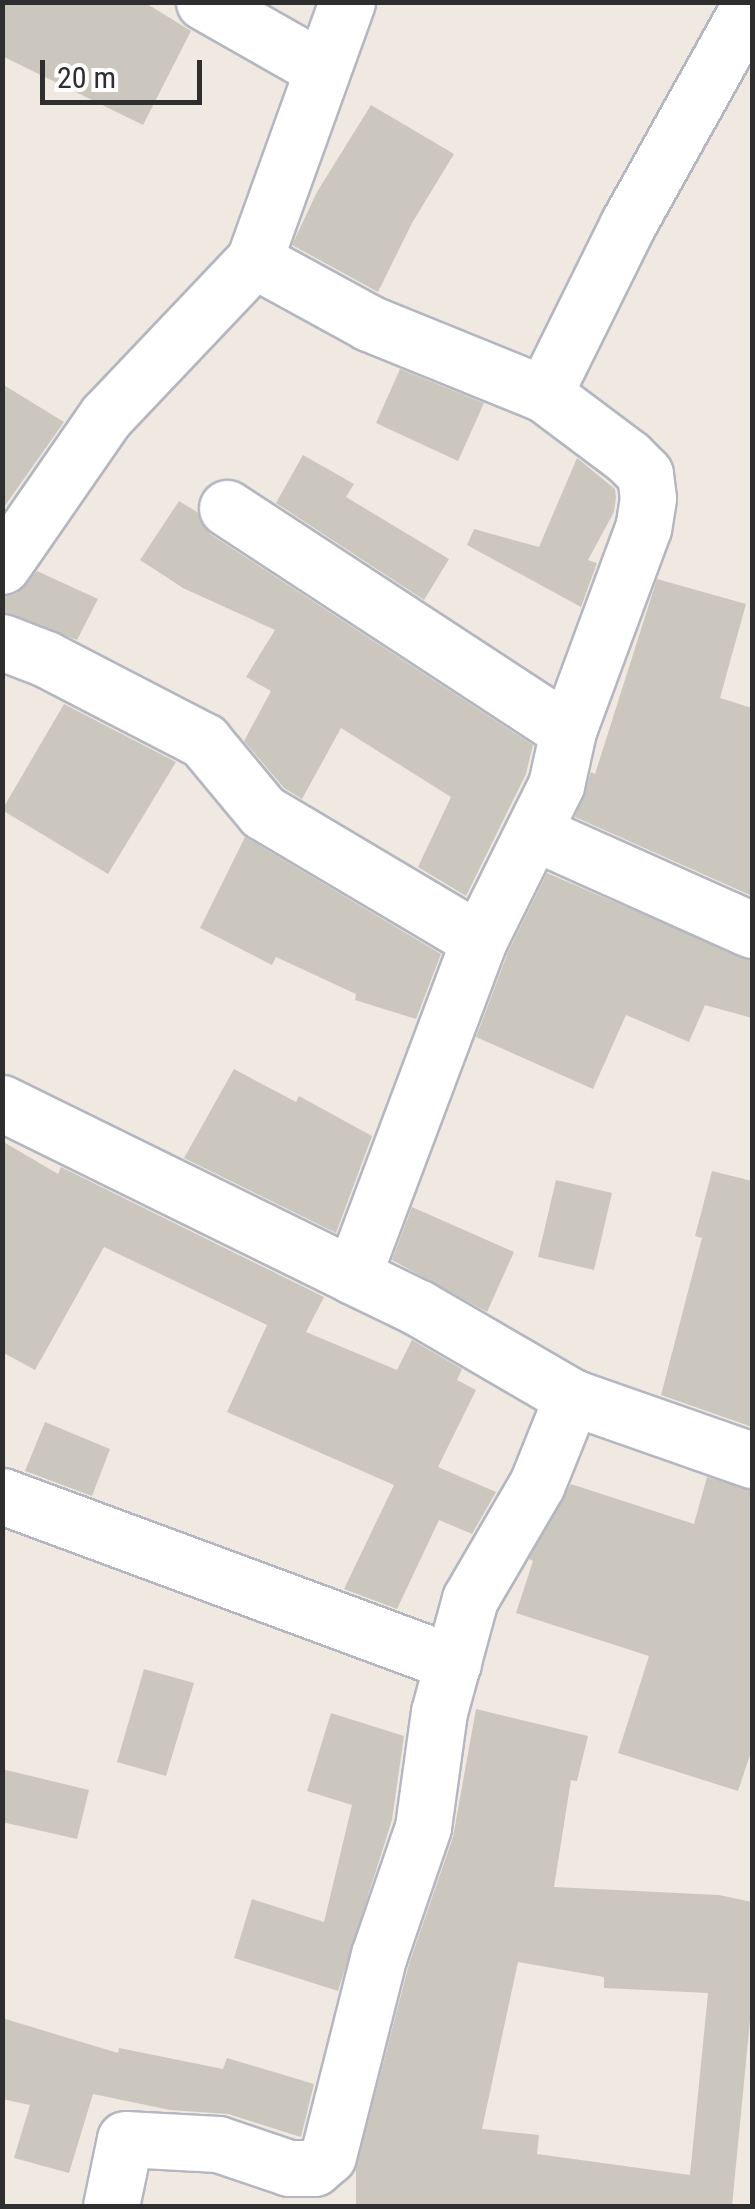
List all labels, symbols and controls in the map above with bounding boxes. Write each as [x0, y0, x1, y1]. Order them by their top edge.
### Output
scale bar [45, 40, 208, 102]
text: 20 m [57, 60, 116, 95]

